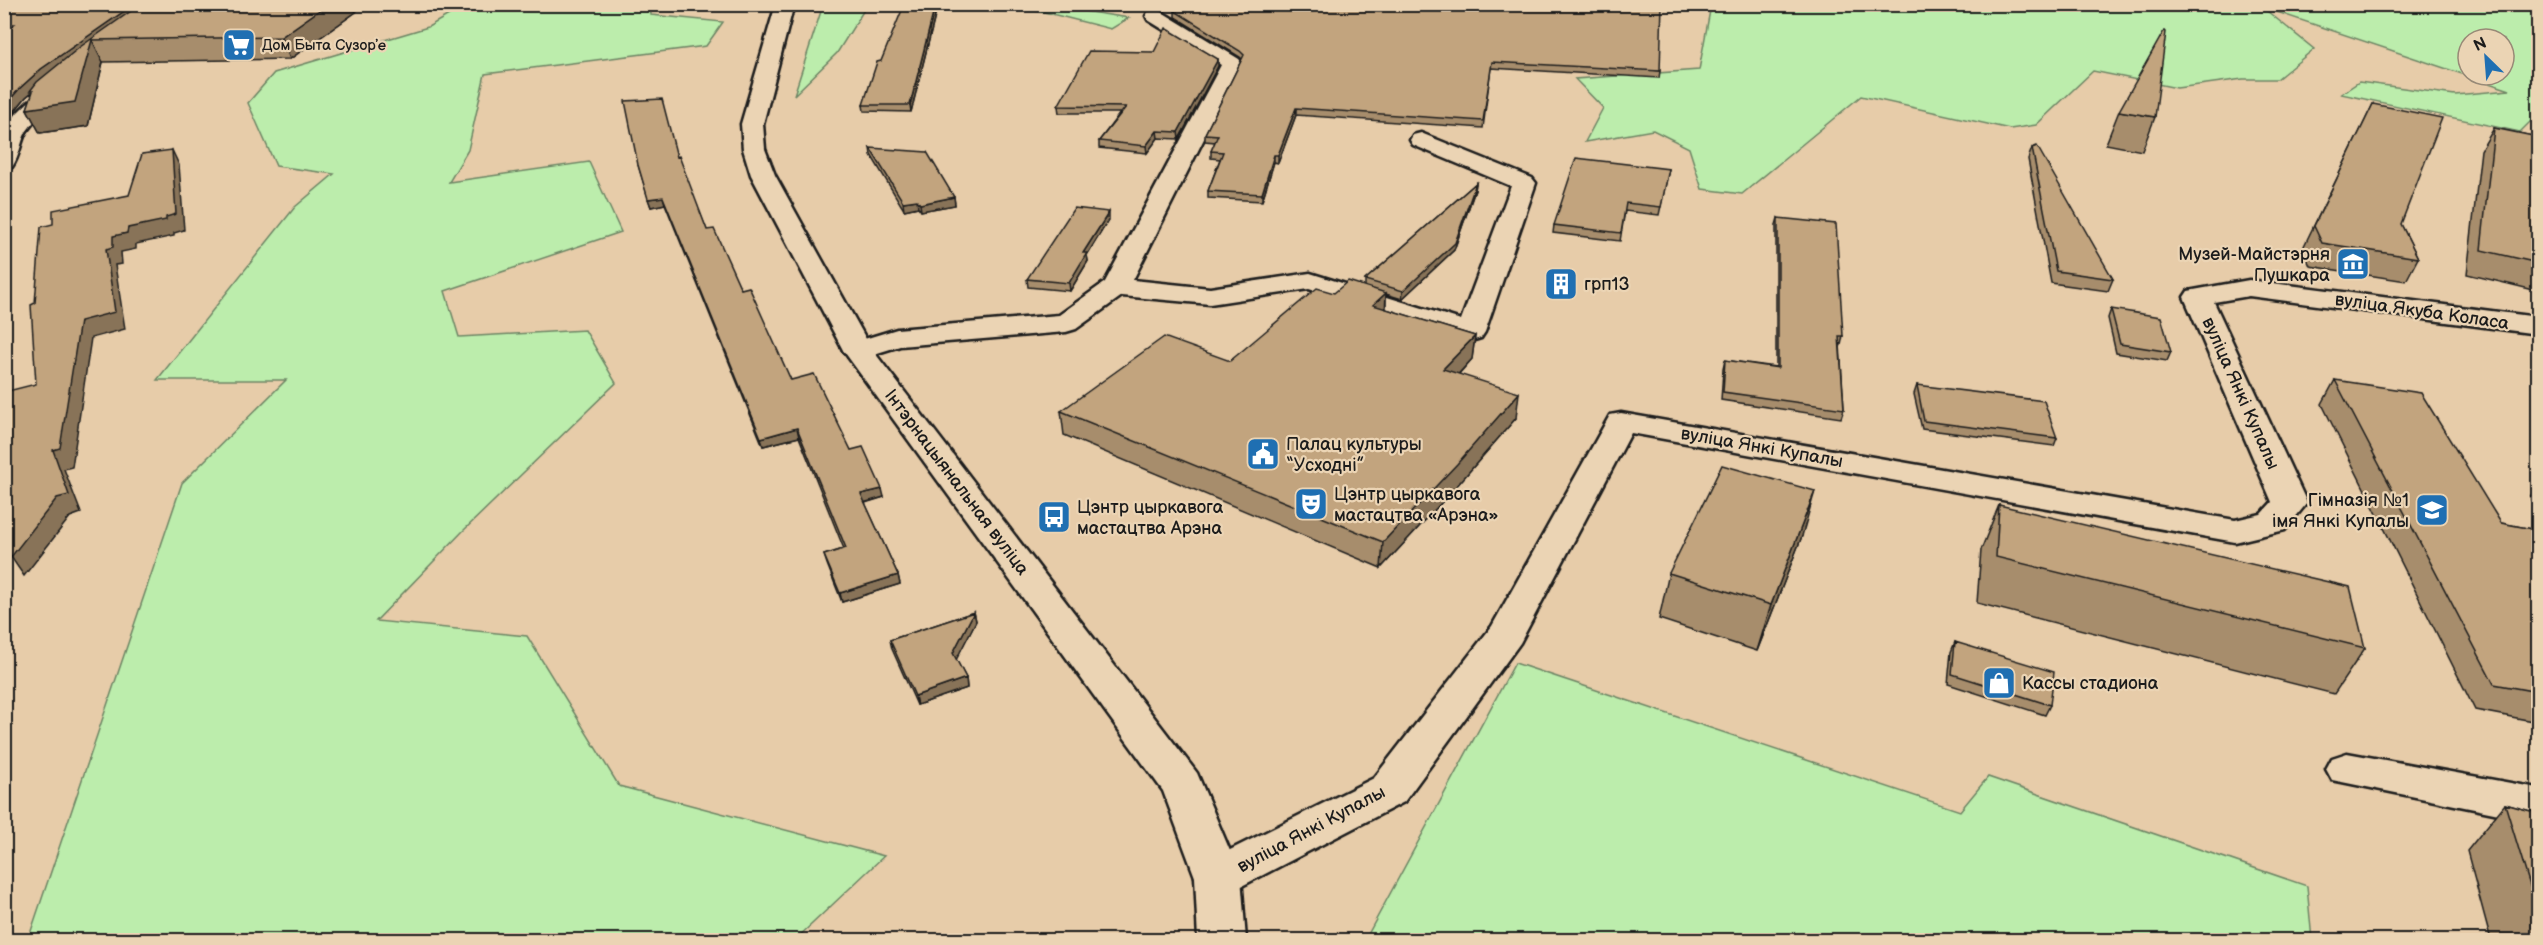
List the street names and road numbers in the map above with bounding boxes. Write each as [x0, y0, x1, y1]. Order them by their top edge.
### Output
street label: вуліца Якуба Коласа [2334, 289, 2511, 334]
street label: вуліца Янкі Купалы [2198, 314, 2284, 473]
street label: Інтэрнацыянальная вуліца [880, 385, 1033, 579]
street label: вуліца Янкі Купалы [1679, 423, 1845, 472]
street label: вуліца Янкі Купалы [1234, 782, 1389, 877]

